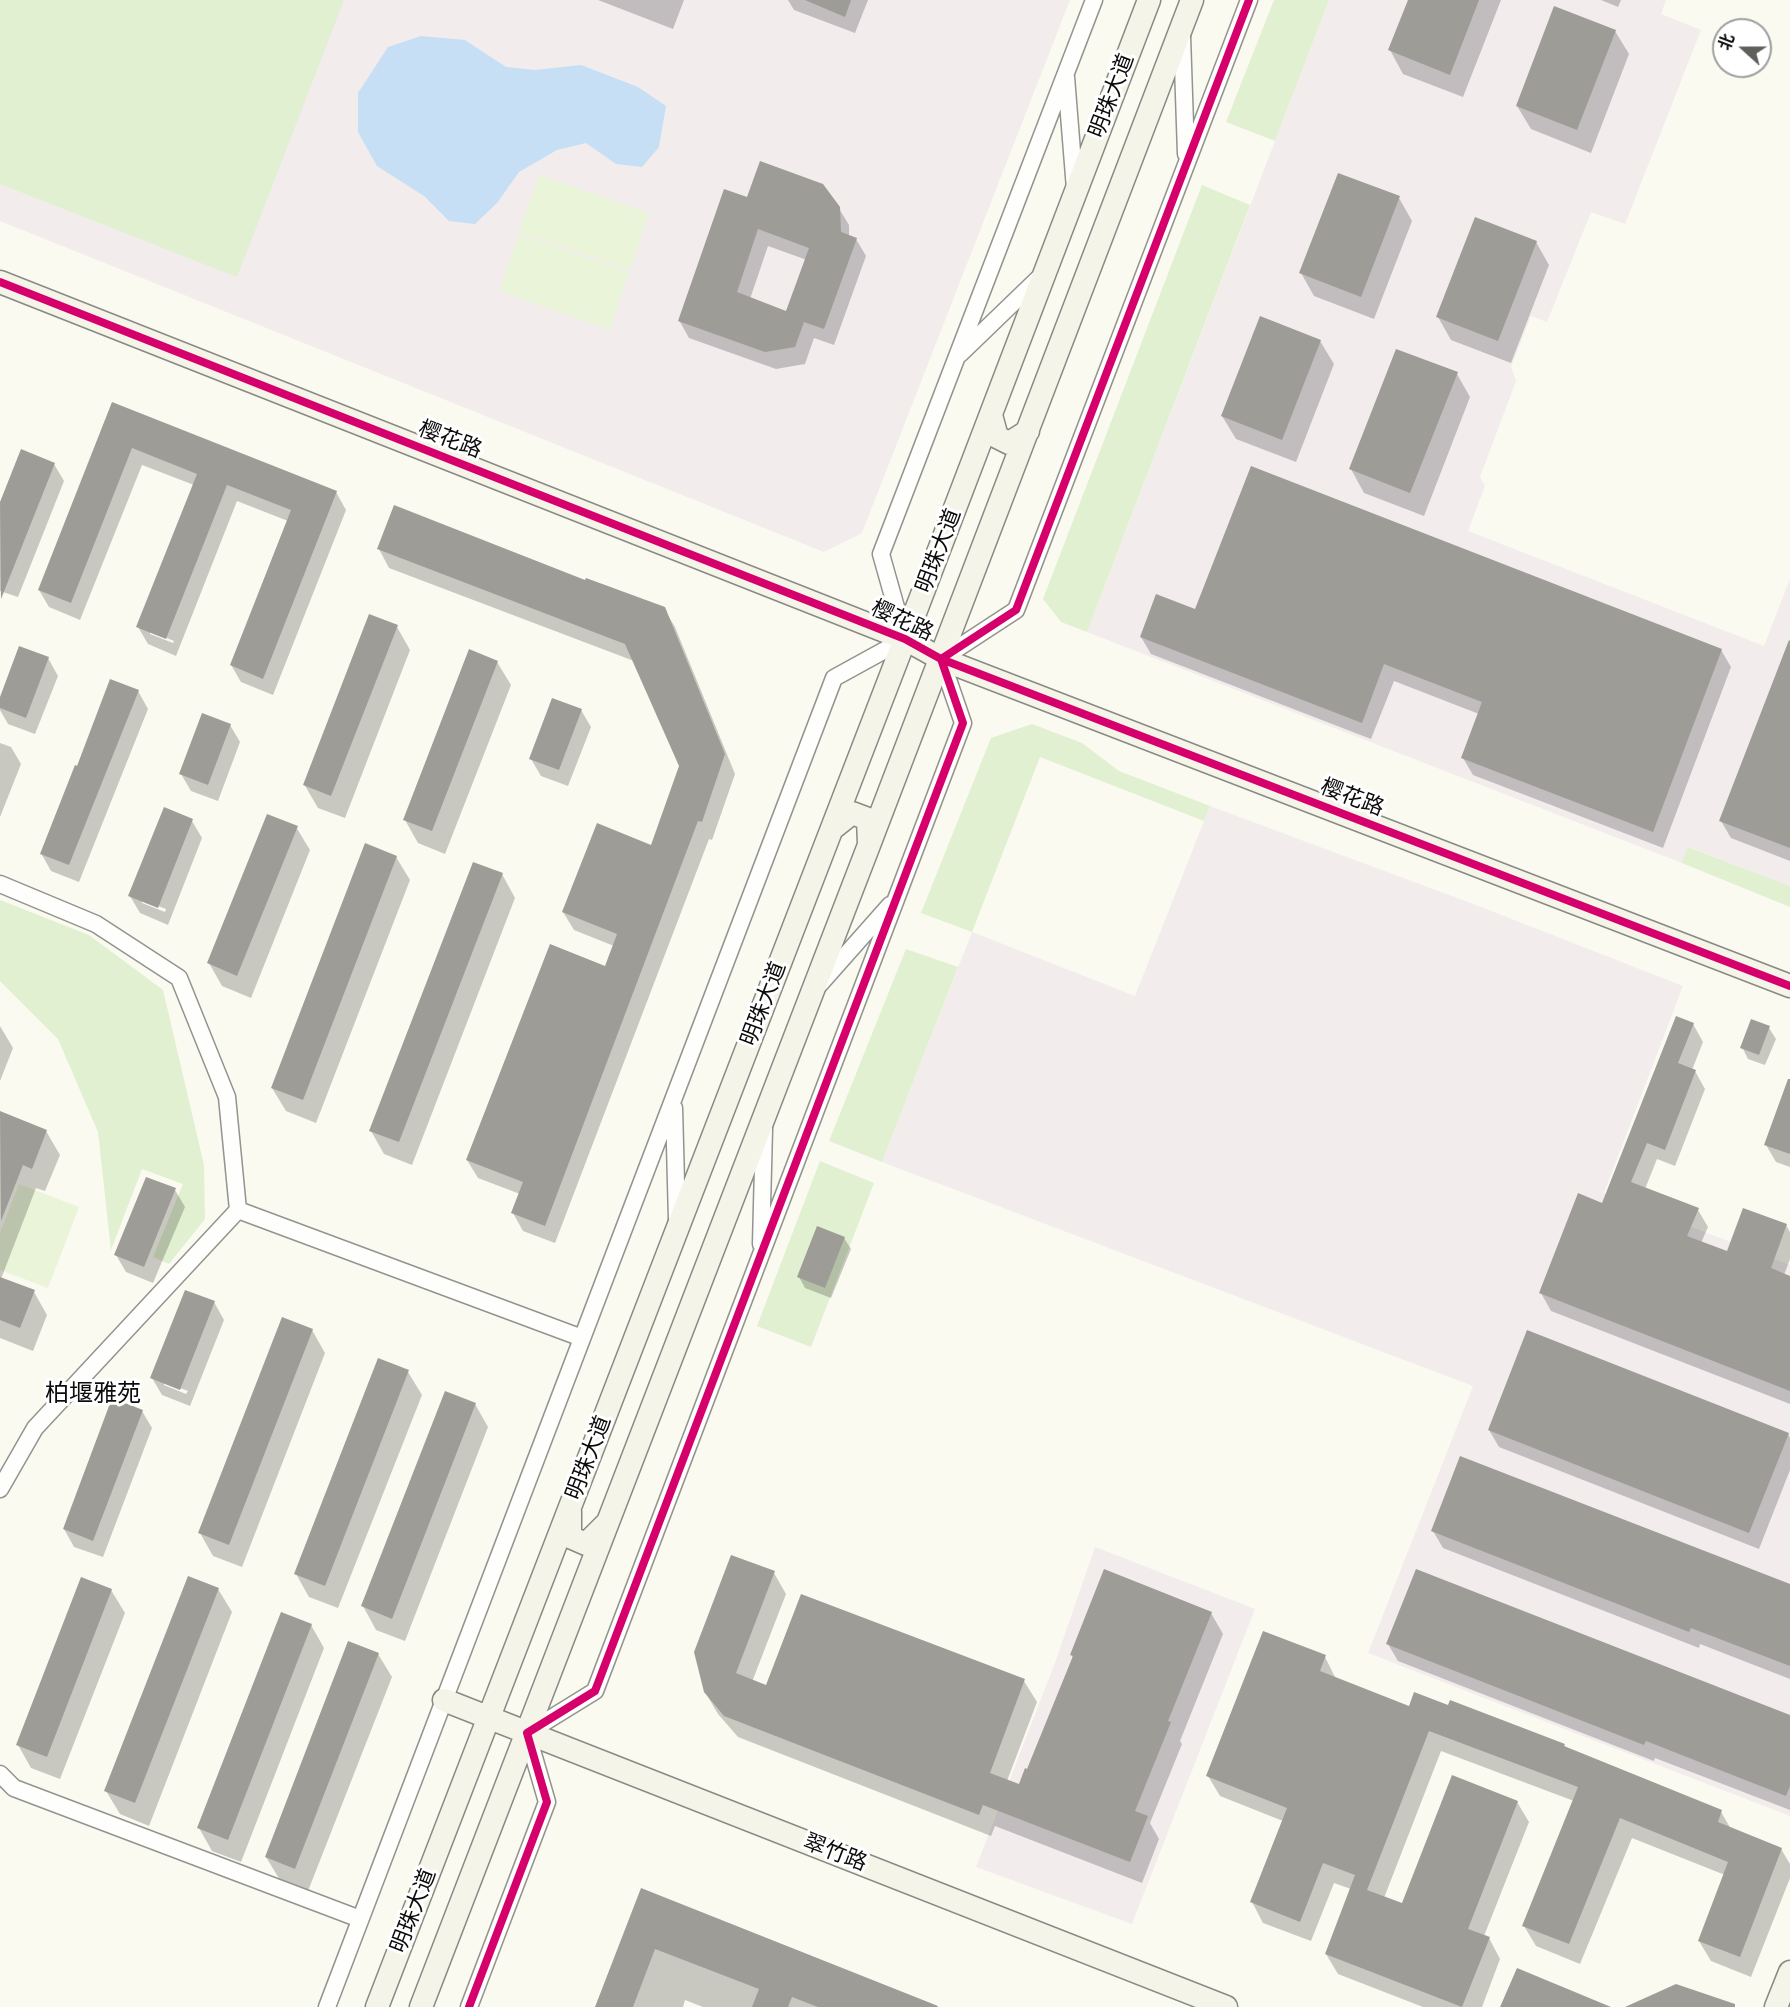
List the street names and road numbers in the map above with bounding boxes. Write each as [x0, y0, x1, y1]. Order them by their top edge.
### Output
street label: 明珠大道 [1084, 50, 1140, 142]
street label: 樱花路 [414, 416, 486, 464]
street label: 明珠大道 [911, 505, 967, 597]
street label: 樱花路 [867, 595, 937, 647]
street label: 樱花路 [1316, 774, 1388, 822]
street label: 明珠大道 [736, 958, 792, 1050]
street label: 明珠大道 [561, 1412, 617, 1504]
street label: 翠竹路 [799, 1829, 871, 1877]
street label: 明珠大道 [386, 1865, 442, 1957]

